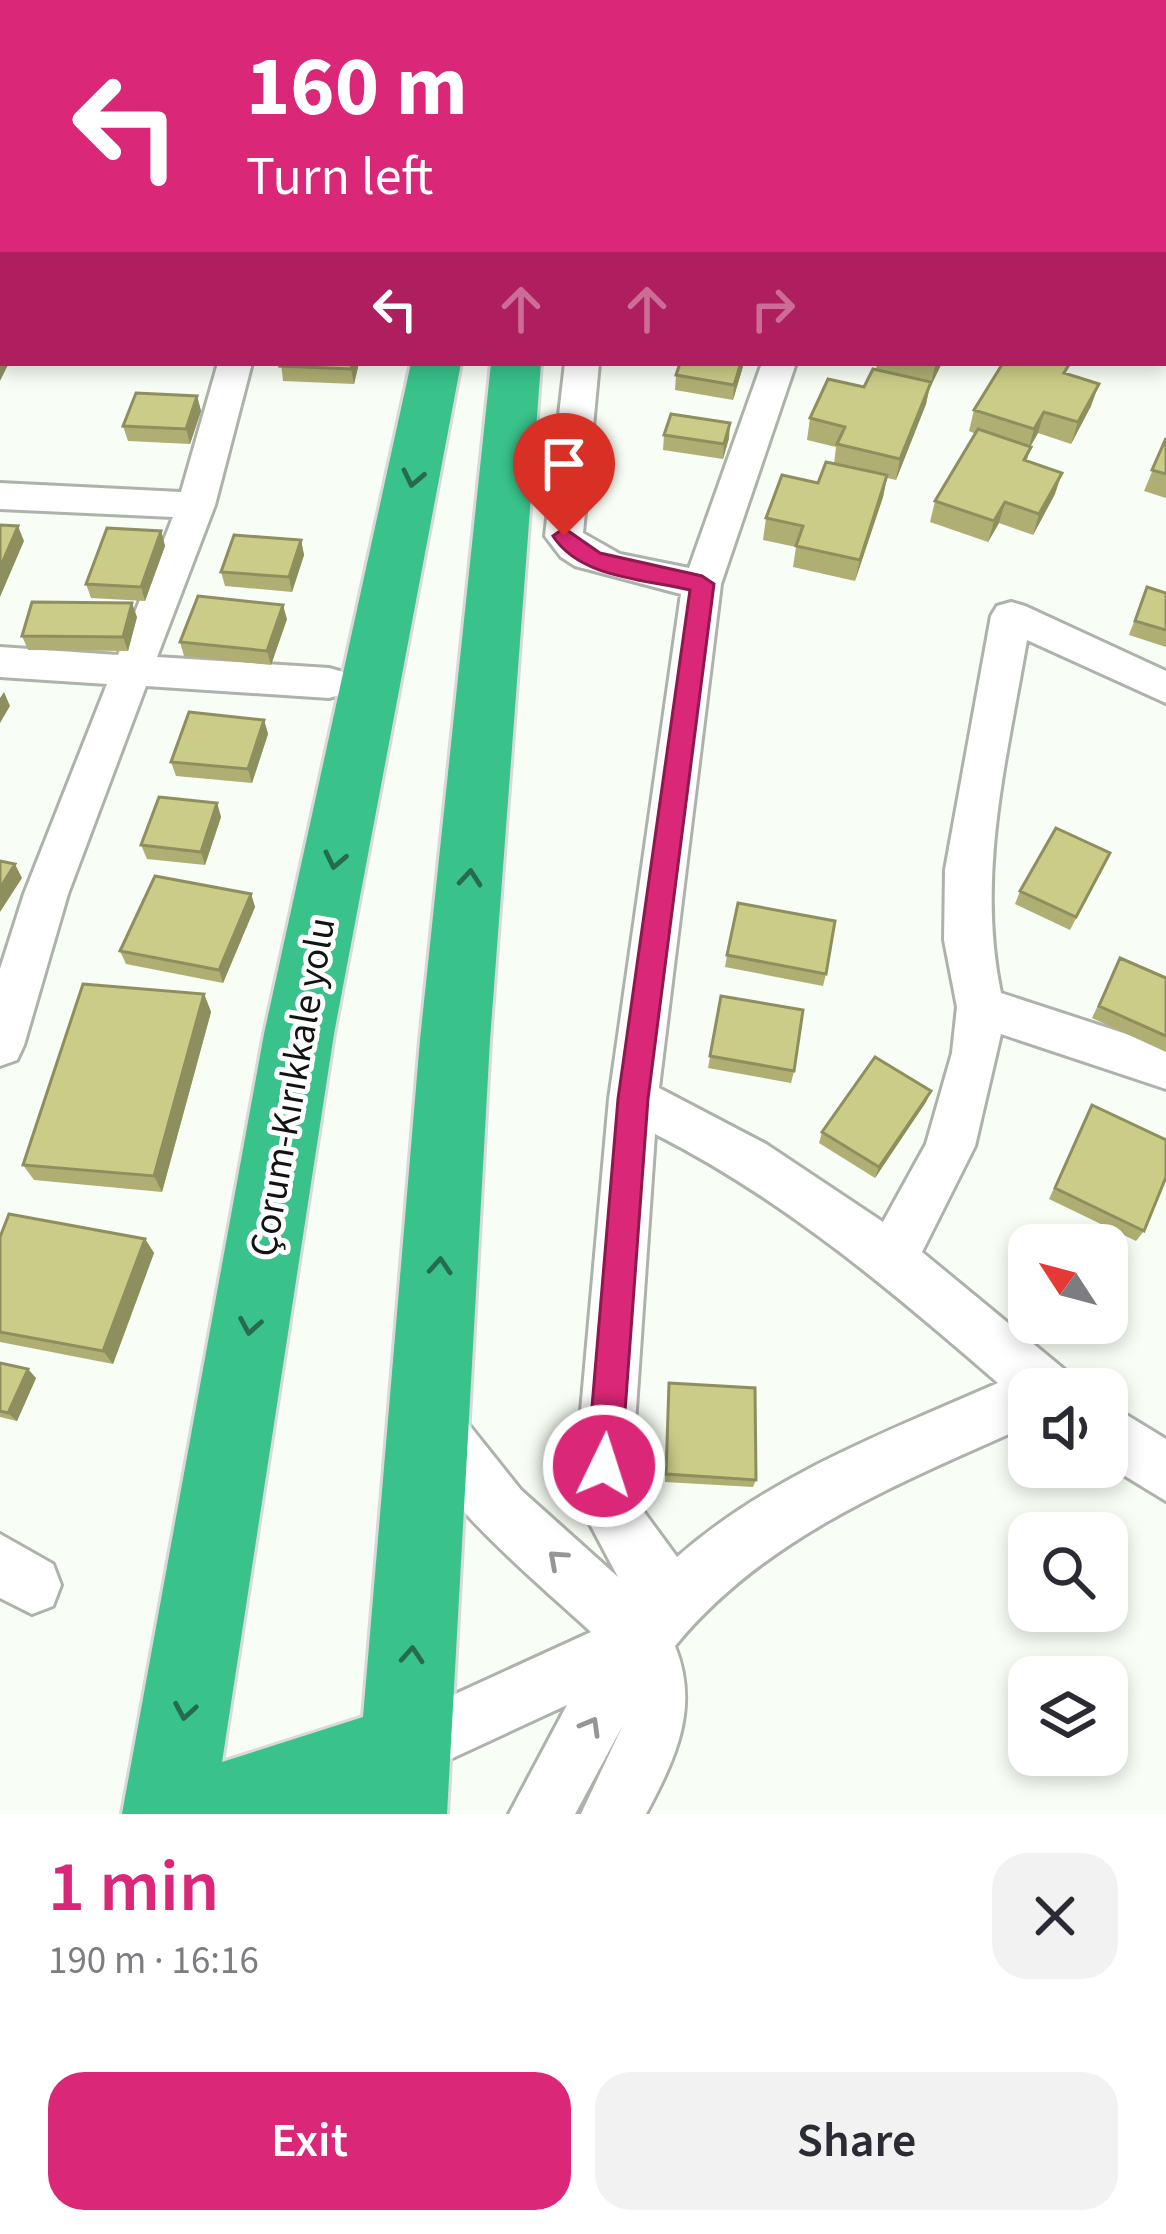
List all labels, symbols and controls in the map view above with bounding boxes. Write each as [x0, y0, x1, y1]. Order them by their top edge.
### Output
text: 160 m [246, 28, 468, 148]
icon: left [48, 48, 204, 204]
text: Turn left [246, 139, 433, 216]
icon: left [362, 276, 428, 342]
icon: ahead [488, 276, 554, 342]
icon: ahead [614, 276, 680, 342]
icon: right [740, 276, 806, 342]
pin [513, 413, 615, 536]
icon: arrive [531, 431, 597, 497]
one-way arrow [401, 467, 427, 487]
one-way arrow [323, 849, 349, 869]
one-way arrow [457, 868, 482, 887]
street label: Çorum-Kırıkkale yolu [236, 913, 350, 1261]
north arrow [1008, 1224, 1128, 1344]
map controls [1008, 1224, 1128, 1776]
one-way arrow [426, 1256, 452, 1275]
one-way arrow [238, 1316, 263, 1336]
button: sound [1008, 1368, 1128, 1488]
position arrow [541, 1403, 667, 1529]
button: search [1008, 1512, 1128, 1632]
one-way arrow [549, 1552, 570, 1573]
one-way arrow [399, 1645, 425, 1664]
button: layers [1008, 1656, 1128, 1776]
one-way arrow [174, 1700, 199, 1720]
one-way arrow [577, 1717, 600, 1739]
text: 1 min [48, 1836, 219, 1939]
button: close [992, 1853, 1118, 1979]
text: 190 m · 16:16 [48, 1933, 259, 1989]
button: Exit [48, 2072, 571, 2210]
button: Share [595, 2072, 1118, 2210]

